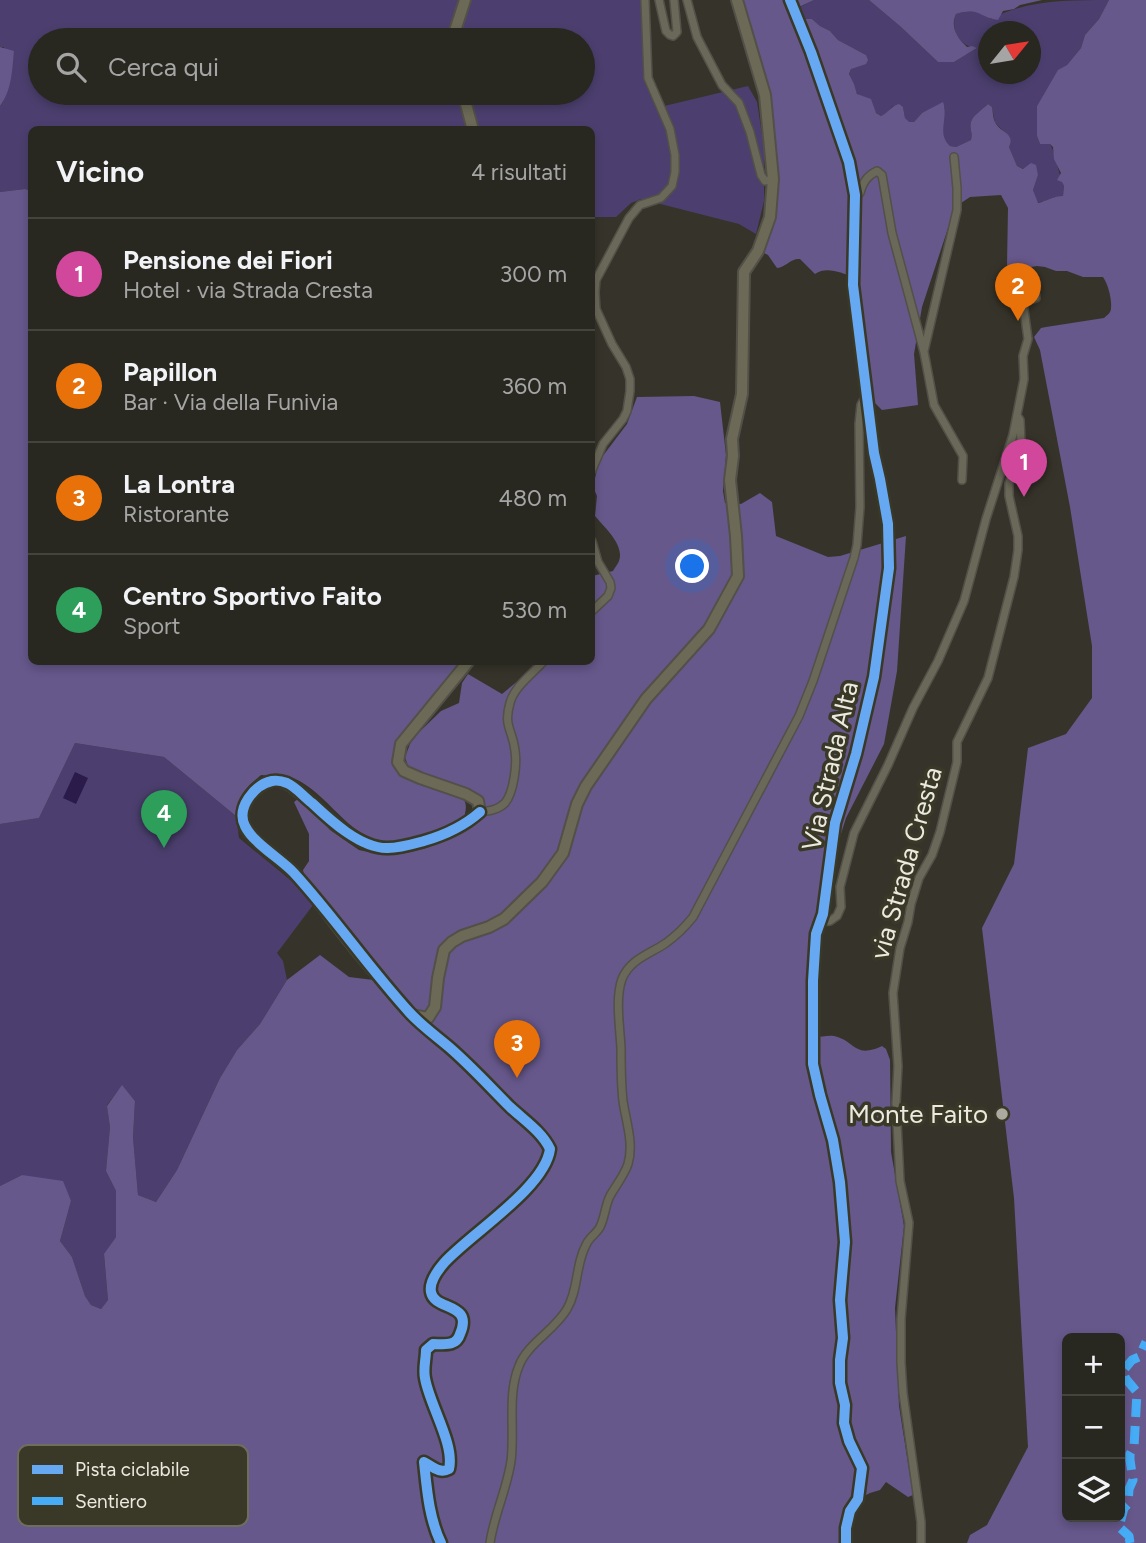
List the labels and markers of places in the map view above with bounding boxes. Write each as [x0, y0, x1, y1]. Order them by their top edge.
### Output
pin: 2 [995, 263, 1041, 321]
pin: 1 [1001, 439, 1047, 497]
pin: 4 [141, 790, 187, 848]
pin: 3 [494, 1020, 540, 1078]
place label: Monte Faito [848, 1098, 988, 1130]
marker: Monte Faito [994, 1106, 1010, 1122]

